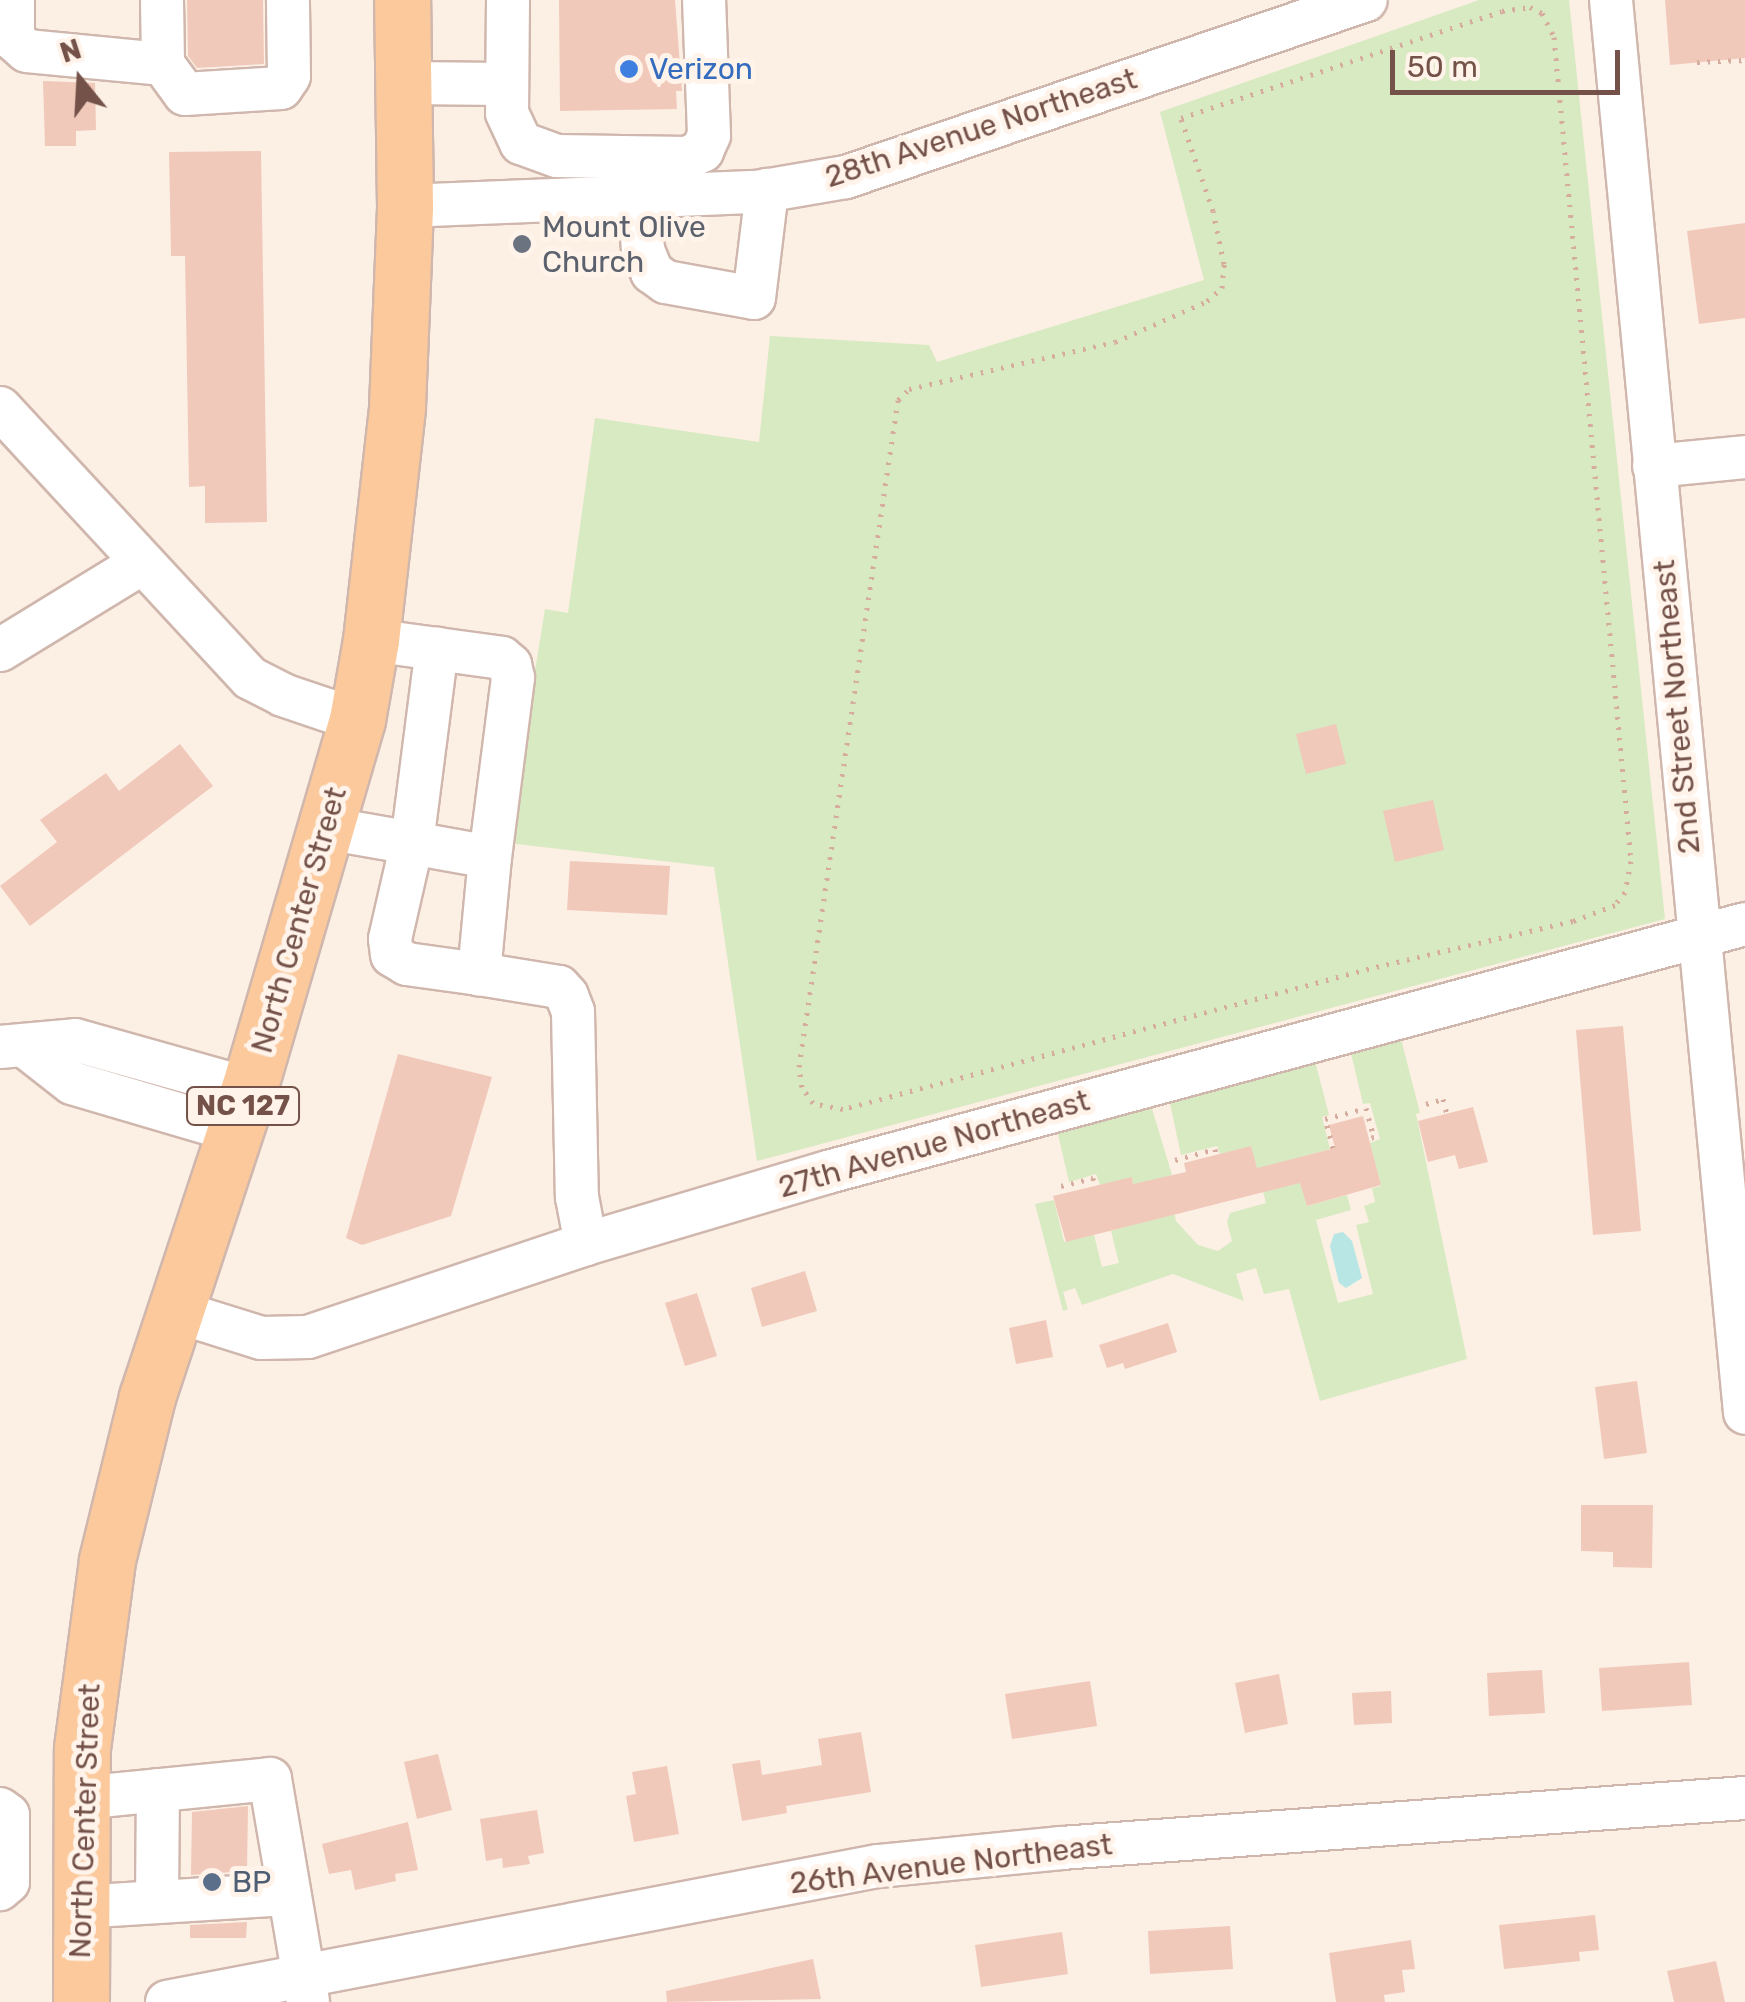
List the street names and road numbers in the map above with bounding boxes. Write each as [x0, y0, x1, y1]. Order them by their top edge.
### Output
street label: 28th Avenue Northeast [820, 60, 1142, 196]
street label: 2nd Street Northeast [1646, 559, 1708, 855]
street label: North Center Street [244, 783, 354, 1057]
street label: 27th Avenue Northeast [774, 1082, 1094, 1206]
road number: NC 127 [186, 1083, 300, 1129]
street label: North Center Street [62, 1683, 108, 1959]
street label: 26th Avenue Northeast [787, 1826, 1115, 1902]

